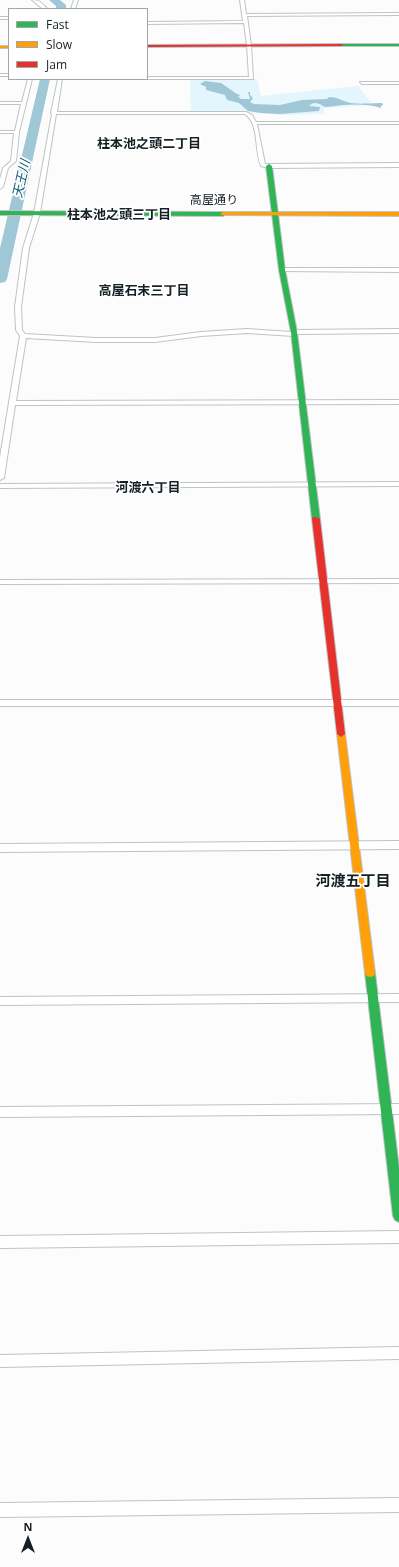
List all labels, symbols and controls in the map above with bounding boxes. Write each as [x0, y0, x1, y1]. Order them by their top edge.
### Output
legend [8, 8, 148, 80]
text: Fast [46, 16, 69, 33]
text: Slow [46, 36, 72, 53]
text: Jam [46, 56, 67, 73]
district label: 柱本池之頭二丁目 [97, 136, 201, 152]
water label: 天王川 [10, 158, 34, 200]
street label: 高屋通り [190, 194, 238, 208]
district label: 柱本池之頭三丁目 [67, 207, 171, 223]
district label: 高屋石末三丁目 [99, 283, 189, 299]
district label: 河渡六丁目 [116, 480, 180, 496]
district label: 河渡五丁目 [316, 873, 390, 891]
north arrow [8, 1519, 48, 1559]
text: N [24, 1519, 32, 1534]

